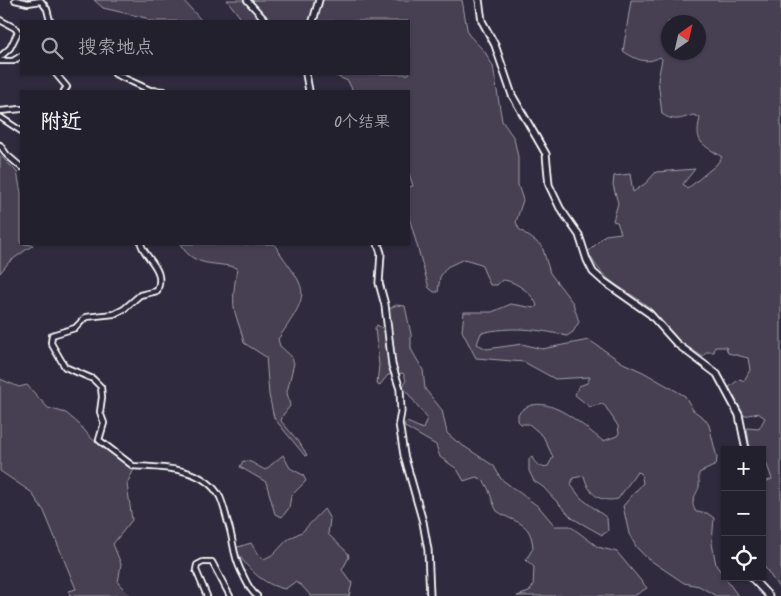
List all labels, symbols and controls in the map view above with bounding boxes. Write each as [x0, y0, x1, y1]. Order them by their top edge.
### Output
north arrow [661, 15, 706, 60]
search box [20, 20, 410, 75]
text: 搜索地点 [78, 33, 154, 63]
icon: search [38, 34, 66, 62]
text: 附近 [40, 106, 82, 139]
text: 0个结果 [334, 110, 390, 135]
map controls [721, 446, 766, 581]
button: + [721, 446, 766, 491]
button: − [721, 491, 766, 536]
button: locate [721, 536, 766, 581]

